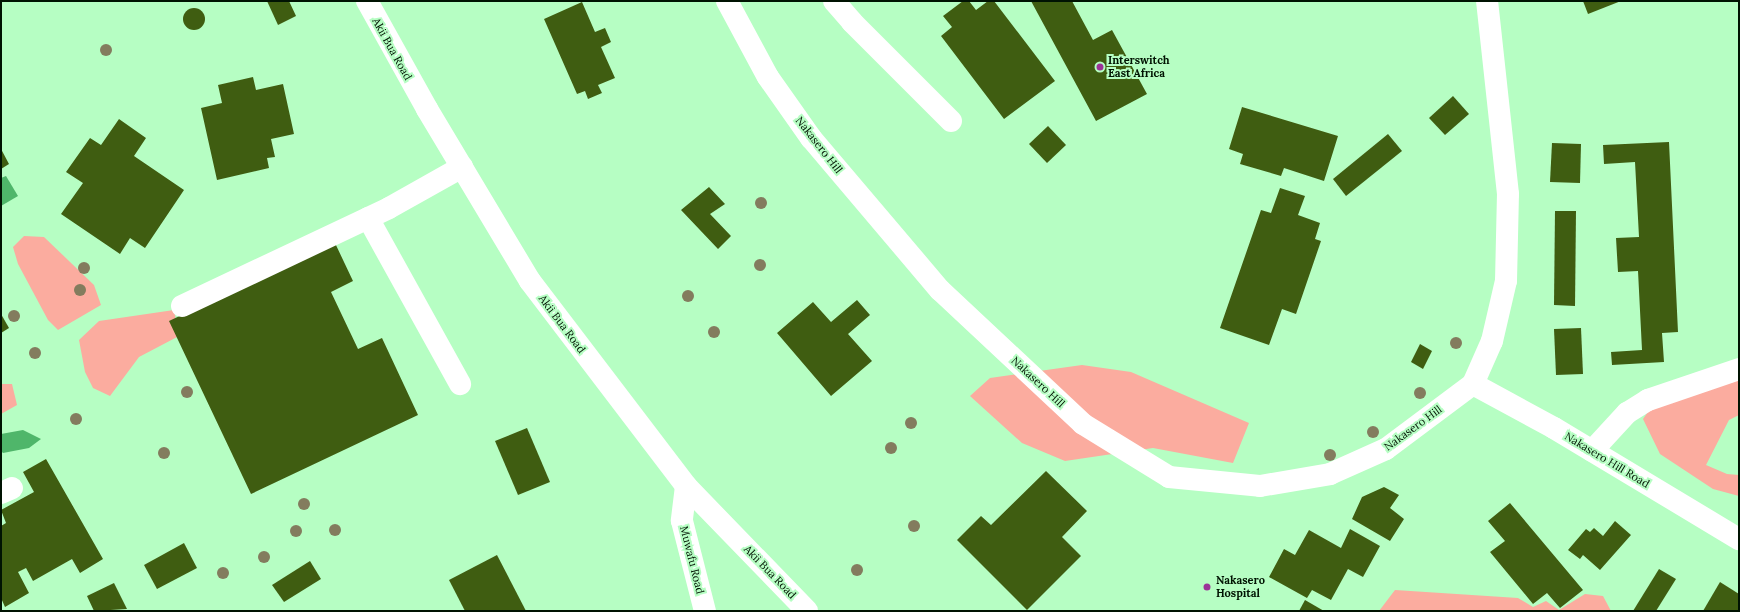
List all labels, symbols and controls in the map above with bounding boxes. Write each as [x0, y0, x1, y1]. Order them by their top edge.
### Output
street label: Akii Bua Road [369, 15, 415, 83]
place label: Interswitch East Africa [1108, 54, 1170, 80]
marker: Interswitch East Africa [1095, 62, 1105, 72]
street label: Nakasero Hill [793, 114, 845, 176]
street label: Akii Bua Road [536, 292, 588, 356]
street label: Nakasero Hill [1009, 354, 1067, 410]
street label: Nakasero Hill [1382, 403, 1444, 453]
street label: Nakasero Hill Road [1562, 429, 1652, 491]
street label: Muwafu Road [677, 525, 707, 595]
street label: Akii Bua Road [741, 542, 799, 602]
place label: Nakasero Hospital [1216, 574, 1265, 600]
marker: Nakasero Hospital [1201, 581, 1213, 593]

